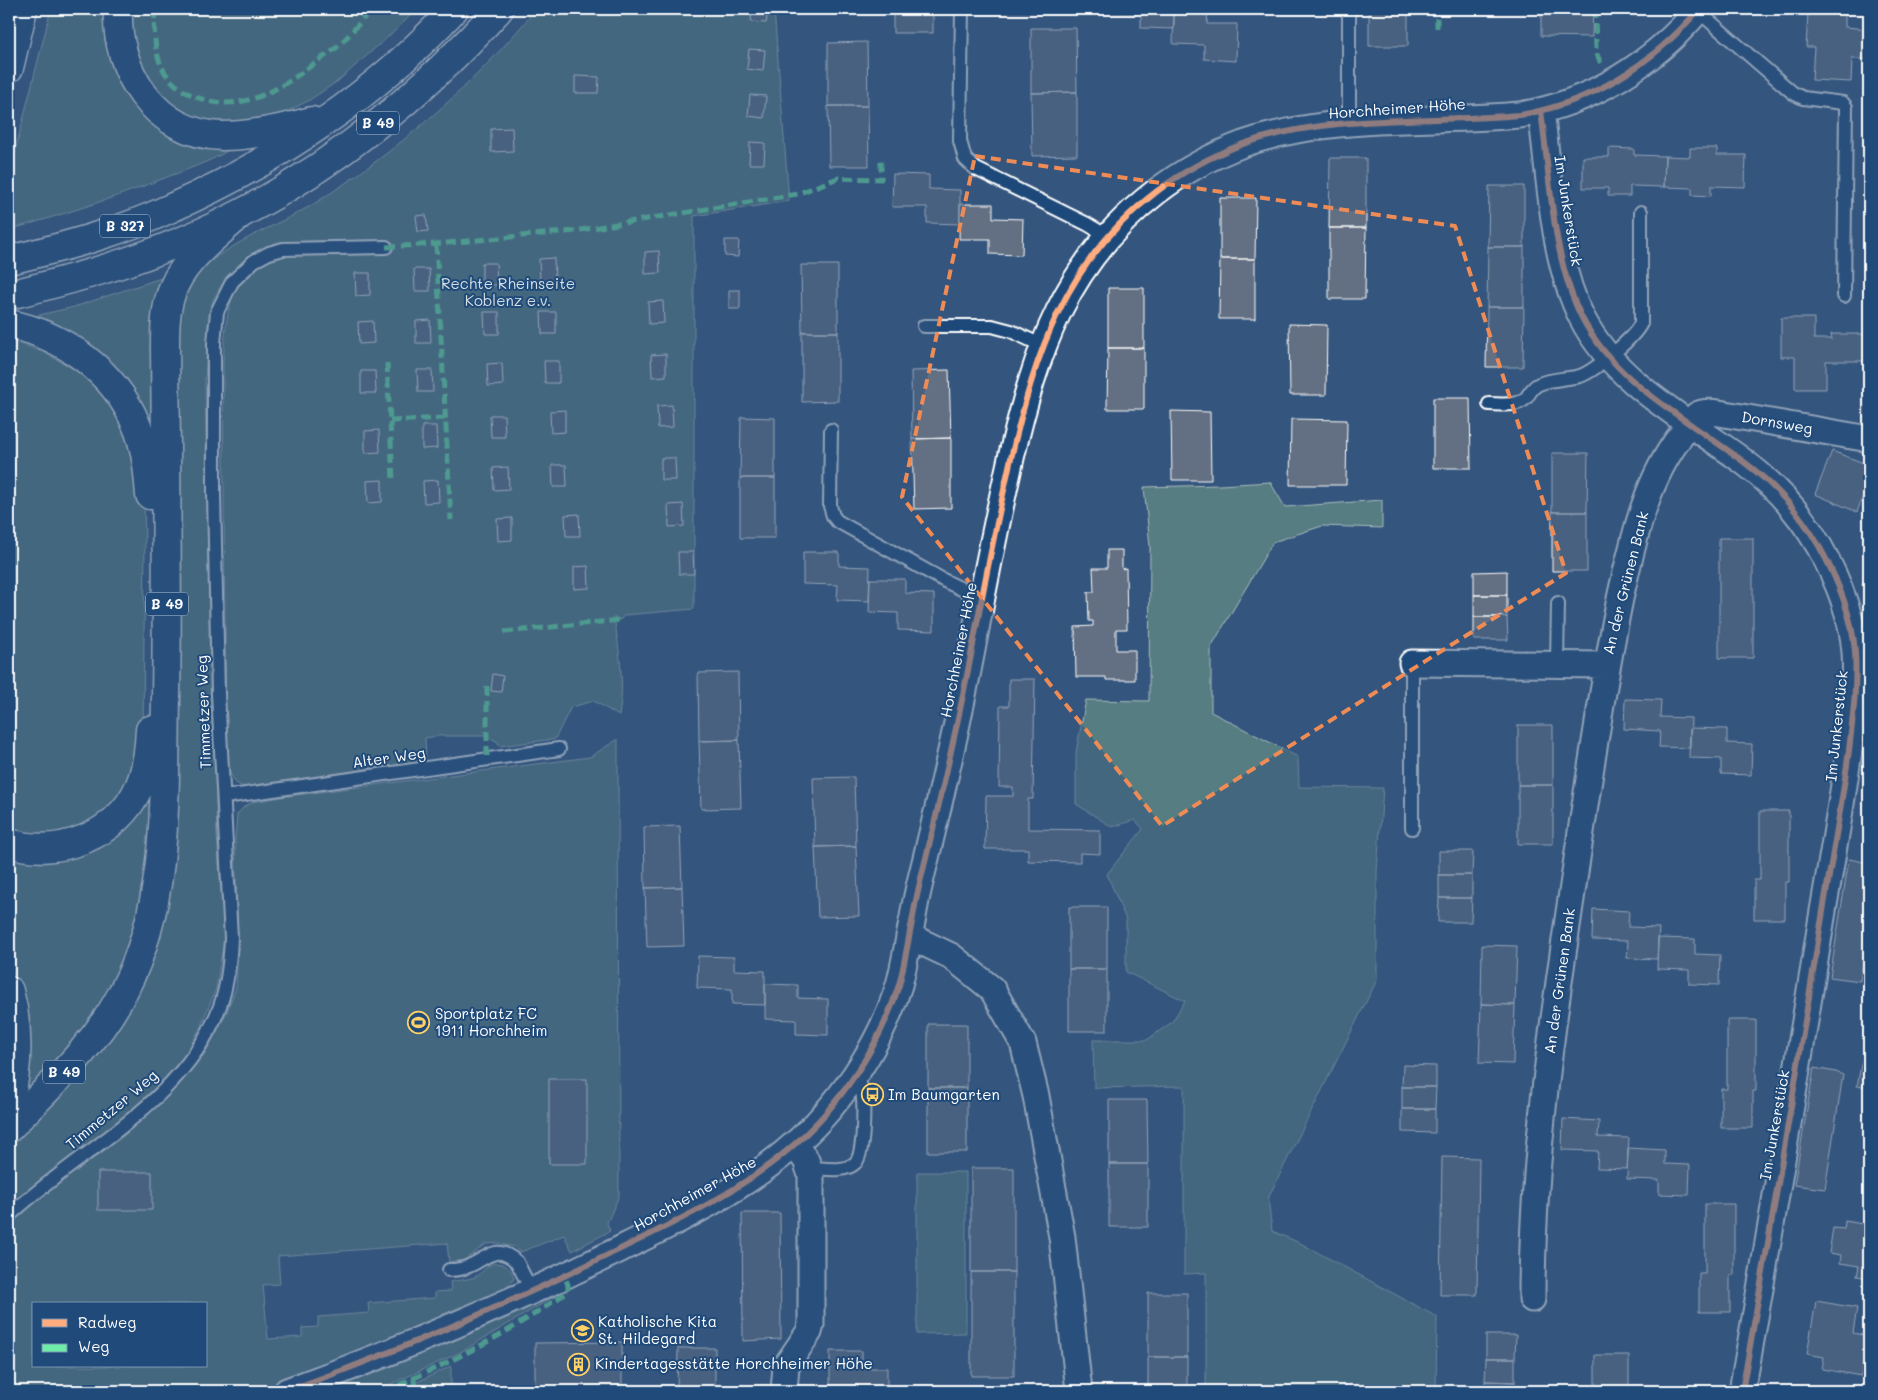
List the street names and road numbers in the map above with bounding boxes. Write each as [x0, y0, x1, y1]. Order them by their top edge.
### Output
street label: Horchheimer Höhe [1328, 93, 1466, 123]
road number: B 49 [357, 112, 399, 134]
street label: Im Junkerstück [1550, 154, 1588, 268]
road number: B 327 [100, 215, 150, 238]
street label: Dornsweg [1740, 406, 1815, 438]
street label: An der Grünen Bank [1598, 509, 1653, 657]
street label: Horchheimer Höhe [935, 580, 981, 719]
road number: B 49 [146, 592, 188, 616]
street label: Timmetzer Weg [191, 654, 215, 769]
street label: Im Junkerstück [1820, 669, 1852, 783]
street label: Alter Weg [351, 742, 427, 772]
street label: An der Grünen Bank [1539, 907, 1579, 1055]
road number: B 49 [43, 1060, 85, 1084]
street label: Timmetzer Weg [61, 1065, 162, 1153]
street label: Im Junkerstück [1754, 1068, 1794, 1182]
street label: Horchheimer Höhe [629, 1151, 760, 1235]

